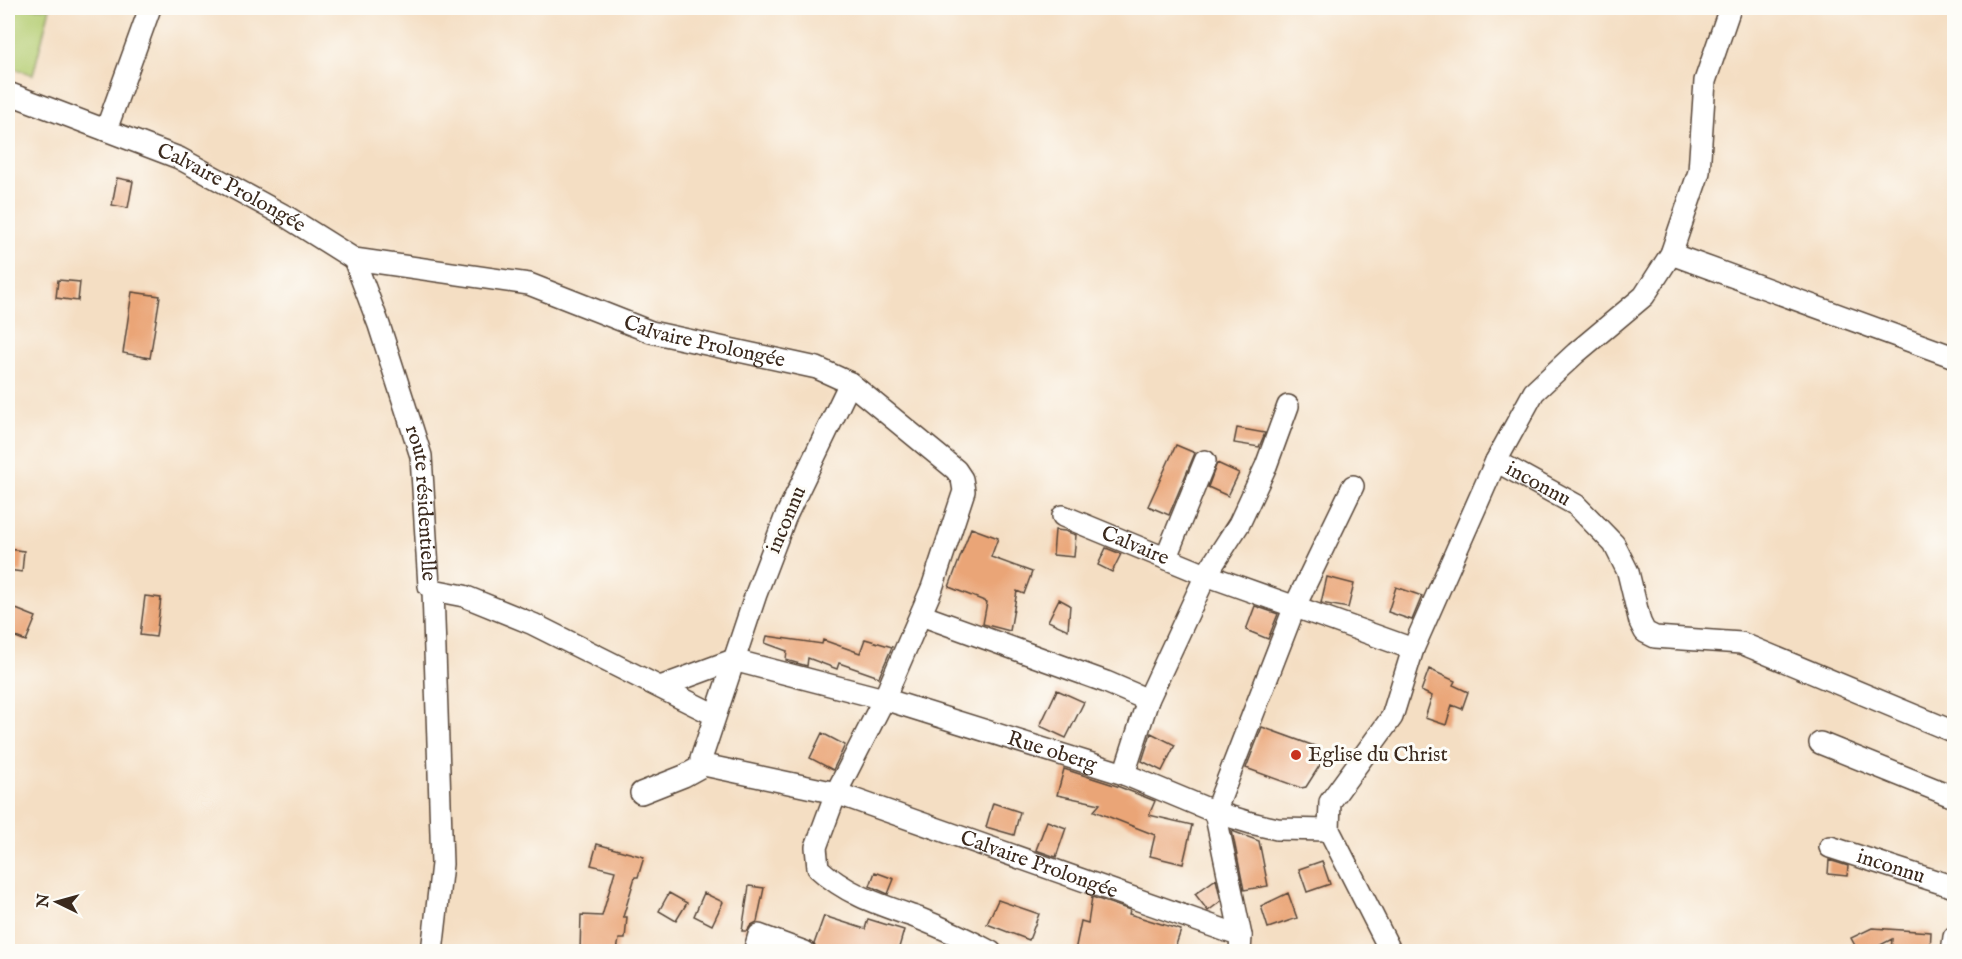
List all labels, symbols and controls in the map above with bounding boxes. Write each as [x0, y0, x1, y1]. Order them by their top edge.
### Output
street label: Calvaire Prolongée [153, 137, 311, 239]
street label: Calvaire Prolongée [619, 309, 788, 374]
street label: route résidentielle [398, 422, 442, 582]
street label: inconnu [1501, 455, 1575, 513]
street label: inconnu [761, 482, 813, 558]
street label: Calvaire [1097, 520, 1173, 572]
street label: Rue oberg [1004, 725, 1101, 778]
place label: Eglise du Christ [1308, 742, 1448, 769]
marker: Eglise du Christ [1289, 748, 1303, 762]
street label: Calvaire Prolongée [956, 824, 1122, 905]
street label: inconnu [1853, 843, 1929, 890]
north arrow [27, 872, 87, 932]
text: N [33, 893, 55, 910]

